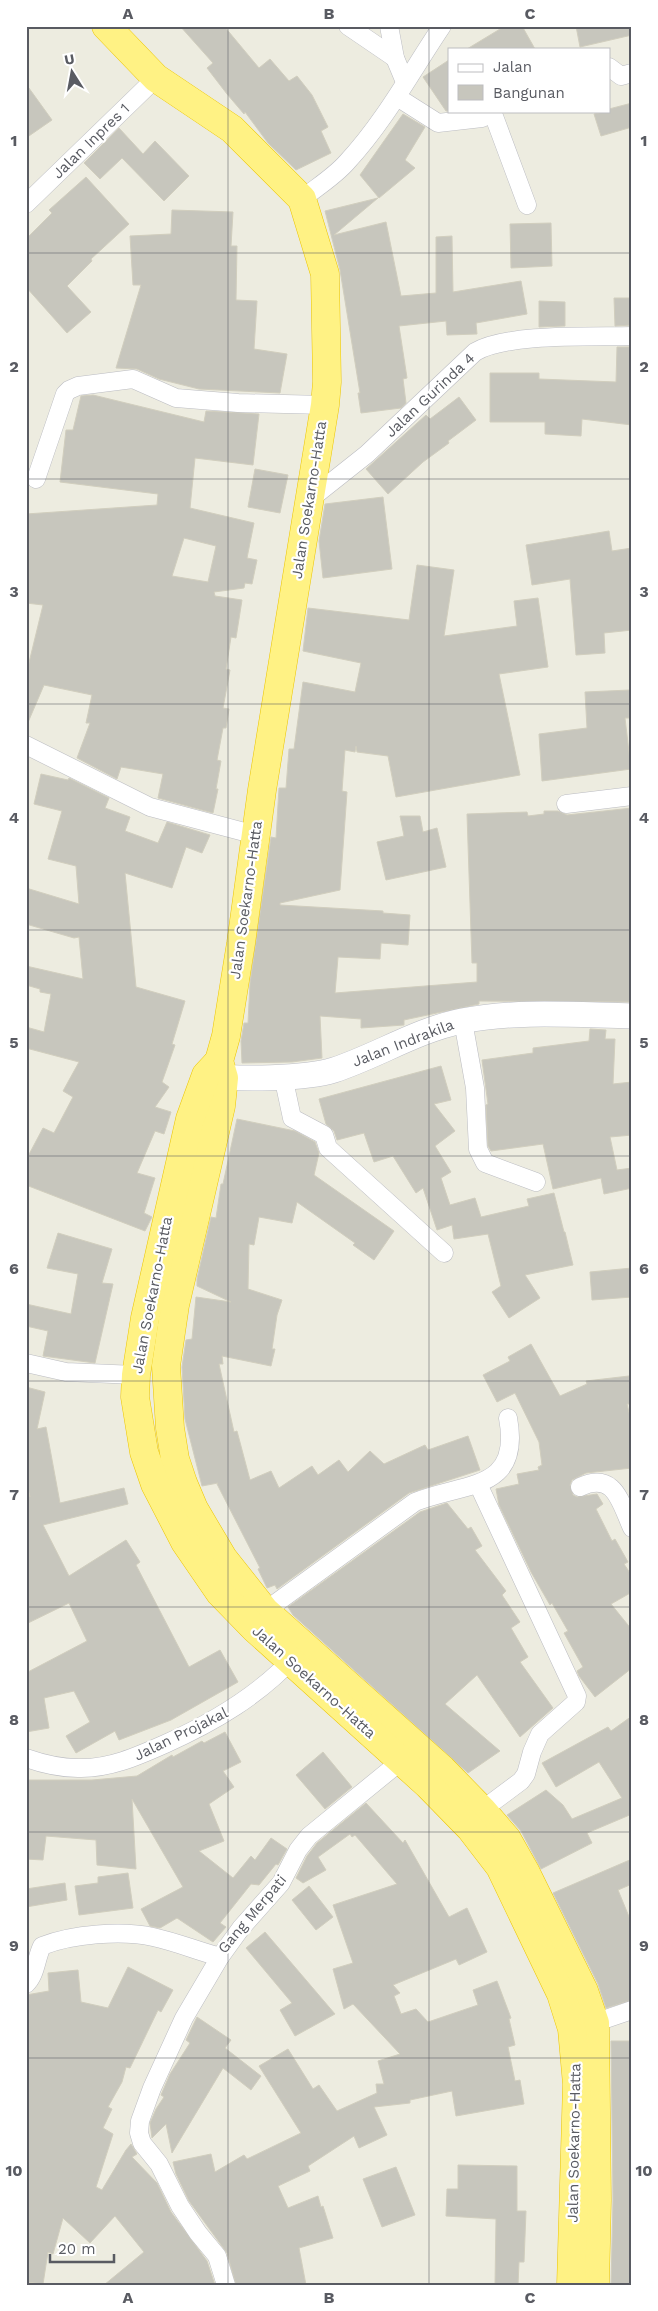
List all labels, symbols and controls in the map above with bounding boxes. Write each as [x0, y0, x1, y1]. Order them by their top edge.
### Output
text: A [123, 4, 134, 23]
text: B [324, 4, 335, 23]
text: C [525, 4, 536, 23]
north arrow [48, 48, 98, 98]
legend [448, 48, 610, 112]
text: U [63, 50, 76, 68]
text: Jalan [493, 58, 532, 76]
text: Bangunan [493, 84, 565, 102]
street label: Jalan Inpres 1 [49, 100, 133, 182]
text: 1 [11, 131, 17, 150]
text: 1 [641, 131, 647, 150]
street label: Jalan Gurinda 4 [382, 349, 478, 441]
text: 2 [9, 357, 19, 376]
text: 2 [639, 357, 649, 376]
street label: Jalan Soekarno-Hatta [288, 419, 330, 580]
text: 3 [9, 582, 19, 601]
text: 3 [639, 582, 649, 601]
text: 4 [9, 808, 19, 827]
text: 4 [639, 808, 649, 827]
street label: Jalan Soekarno-Hatta [226, 819, 266, 980]
street label: Jalan Indrakila [350, 1015, 457, 1071]
text: 5 [9, 1033, 19, 1052]
text: 5 [639, 1033, 649, 1052]
street label: Jalan Soekarno-Hatta [128, 1214, 176, 1375]
text: 6 [9, 1259, 19, 1278]
text: 6 [639, 1259, 649, 1278]
text: 7 [9, 1485, 19, 1504]
text: 7 [639, 1485, 649, 1504]
street label: Jalan Soekarno-Hatta [249, 1622, 380, 1742]
street label: Jalan Projakal [131, 1703, 231, 1764]
text: 8 [9, 1710, 19, 1729]
text: 8 [639, 1710, 649, 1729]
street label: Gang Merpati [214, 1871, 290, 1957]
text: 9 [9, 1936, 19, 1955]
text: 9 [639, 1936, 649, 1955]
street label: Jalan Soekarno-Hatta [564, 2063, 584, 2223]
text: 10 [5, 2161, 23, 2180]
text: 10 [635, 2161, 653, 2180]
scale bar [50, 2231, 114, 2263]
text: 20 m [58, 2240, 96, 2258]
text: A [123, 2288, 134, 2307]
text: B [324, 2288, 335, 2307]
text: C [525, 2288, 536, 2307]

